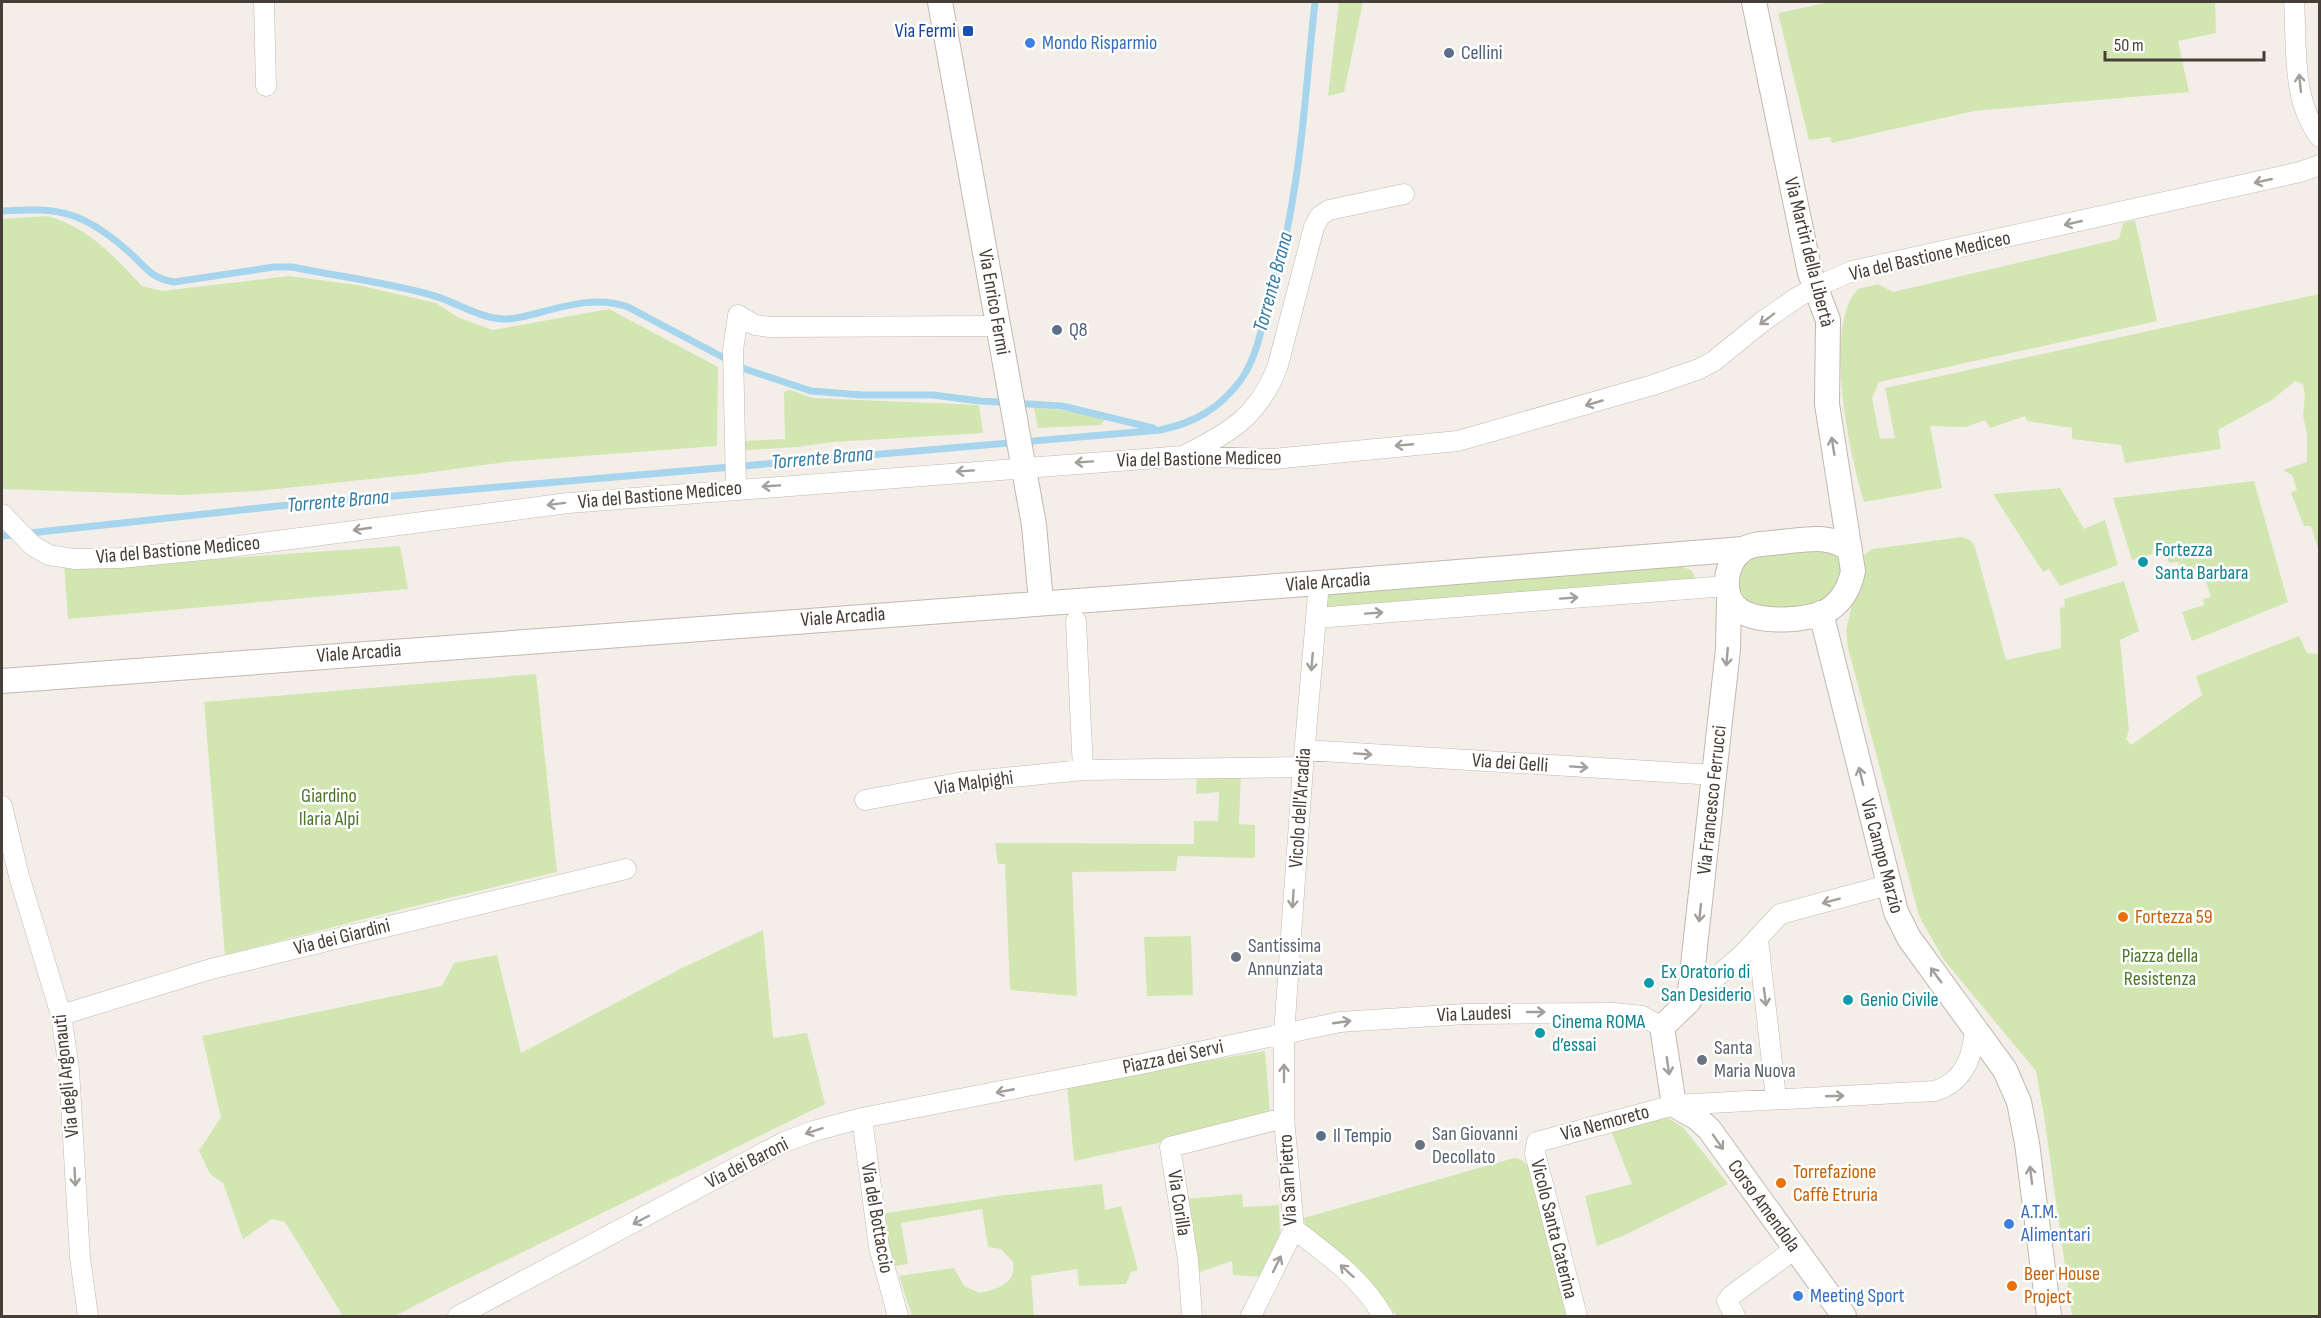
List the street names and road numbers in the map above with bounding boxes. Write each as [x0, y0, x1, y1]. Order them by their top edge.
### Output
street label: Via Martiri della Libertà [1779, 175, 1839, 329]
street label: Via del Bastione Mediceo [1847, 226, 2013, 286]
street label: Via Enrico Fermi [973, 247, 1015, 357]
street label: Via del Bastione Mediceo [1116, 446, 1282, 472]
street label: Via del Bastione Mediceo [577, 476, 743, 514]
street label: Via del Bastione Mediceo [95, 531, 261, 569]
street label: Viale Arcadia [1285, 567, 1371, 597]
street label: Viale Arcadia [800, 602, 886, 632]
street label: Viale Arcadia [316, 638, 402, 668]
street label: Via Francesco Ferrucci [1692, 724, 1732, 876]
street label: Vicolo dell'Arcadia [1284, 747, 1316, 869]
street label: Via dei Gelli [1471, 748, 1549, 778]
street label: Via Malpighi [933, 766, 1015, 800]
street label: Via Campo Marzio [1855, 796, 1909, 916]
street label: Via dei Giardini [292, 913, 392, 961]
street label: Via Laudesi [1436, 1001, 1512, 1027]
street label: Via degli Argonauti [48, 1013, 84, 1139]
street label: Piazza dei Servi [1120, 1035, 1226, 1079]
street label: Via Nemoreto [1558, 1100, 1652, 1146]
street label: Via dei Baroni [702, 1132, 792, 1194]
street label: Via San Pietro [1274, 1134, 1302, 1226]
street label: Corso Amendola [1722, 1155, 1806, 1257]
street label: Vicolo Santa Caterina [1525, 1157, 1583, 1301]
street label: Via del Bottaccio [855, 1161, 899, 1275]
street label: Via Corilla [1162, 1169, 1196, 1237]

